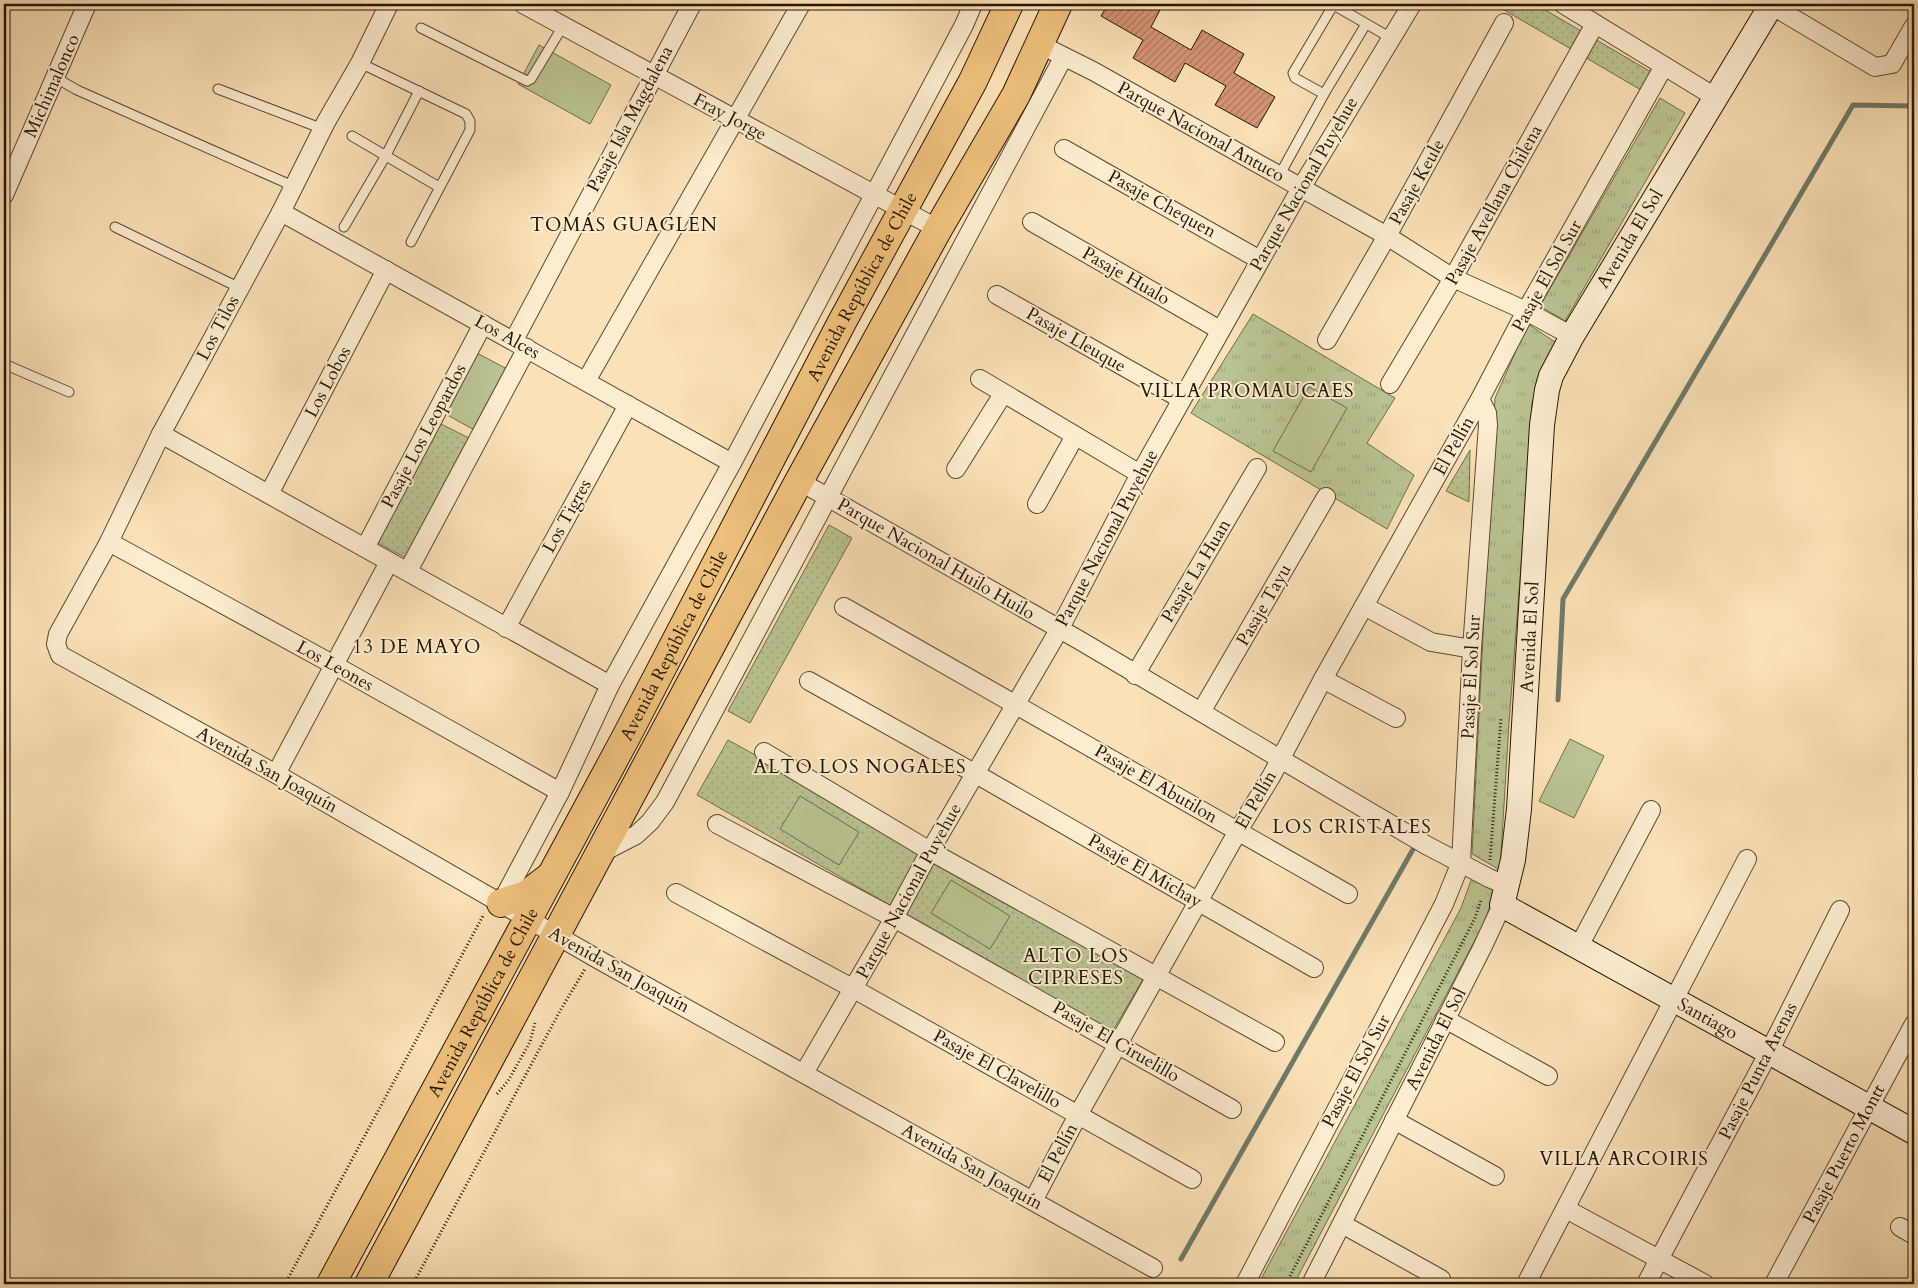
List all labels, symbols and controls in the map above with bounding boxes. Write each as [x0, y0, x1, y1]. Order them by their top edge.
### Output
street label: Michimalonco [18, 30, 86, 142]
street label: Pasaje Isla Magdalena [581, 41, 679, 197]
street label: Parque Nacional Antuco [1113, 76, 1289, 189]
street label: Fray Jorge [689, 87, 771, 147]
street label: Parque Nacional Puyehue [1244, 92, 1364, 276]
street label: Pasaje Avellana Chilena [1440, 120, 1549, 290]
street label: Pasaje Keule [1383, 135, 1451, 229]
street label: Pasaje Chequen [1103, 164, 1221, 244]
street label: Avenida El Sol [1591, 184, 1670, 293]
street label: Avenida República de Chile [801, 187, 923, 386]
district label: TOMÁS GUAGLEN [530, 212, 718, 238]
street label: Pasaje El Sol Sur [1506, 215, 1588, 336]
street label: Pasaje Hualo [1078, 241, 1175, 311]
street label: Los Tilos [191, 291, 245, 365]
street label: Pasaje Lleuque [1021, 301, 1131, 379]
street label: Los Alces [470, 309, 544, 365]
street label: Los Lobos [299, 342, 357, 422]
street label: Pasaje Los Leopardos [375, 360, 473, 512]
district label: VILLA PROMAUCAES [1139, 378, 1355, 404]
street label: El Pellín [1428, 411, 1481, 480]
street label: Parque Nacional Puyehue [1050, 445, 1164, 631]
street label: Los Tigres [537, 475, 597, 557]
street label: Parque Nacional Huilo Huilo [833, 492, 1040, 626]
street label: Pasaje La Huan [1155, 514, 1237, 627]
street label: Avenida República de Chile [614, 545, 734, 745]
street label: Pasaje Tayu [1231, 559, 1298, 651]
street label: Avenida El Sol [1515, 580, 1545, 693]
street label: Pasaje El Sol Sur [1455, 614, 1487, 740]
district label: 13 DE MAYO [353, 634, 481, 660]
street label: Los Leones [292, 635, 378, 697]
street label: Avenida San Joaquín [192, 721, 343, 820]
street label: Pasaje El Abutilon [1090, 739, 1223, 830]
district label: ALTO LOS NOGALES [754, 754, 966, 780]
street label: El Pellín [1229, 765, 1283, 834]
street label: Parque Nacional Puyehue [850, 799, 968, 983]
district label: LOS CRISTALES [1272, 814, 1432, 840]
street label: Pasaje El Michay [1083, 828, 1207, 914]
street label: Avenida República de Chile [422, 903, 544, 1102]
street label: Avenida San Joaquín [544, 921, 695, 1020]
district label: ALTO LOS CIPRESES [1023, 943, 1129, 991]
street label: Avenida El Sol [1399, 983, 1472, 1094]
street label: Santiago [1673, 992, 1743, 1045]
street label: Pasaje El Ciruelillo [1048, 995, 1184, 1089]
street label: Pasaje Punta Arenas [1713, 998, 1803, 1144]
street label: Pasaje El Sol Sur [1316, 1010, 1396, 1132]
street label: Pasaje El Clavelillo [929, 1023, 1066, 1115]
street label: Pasaje Puerto Montt [1797, 1080, 1891, 1228]
street label: Avenida San Joaquín [897, 1118, 1048, 1217]
street label: El Pellín [1032, 1118, 1084, 1187]
district label: VILLA ARCOIRIS [1539, 1146, 1709, 1172]

